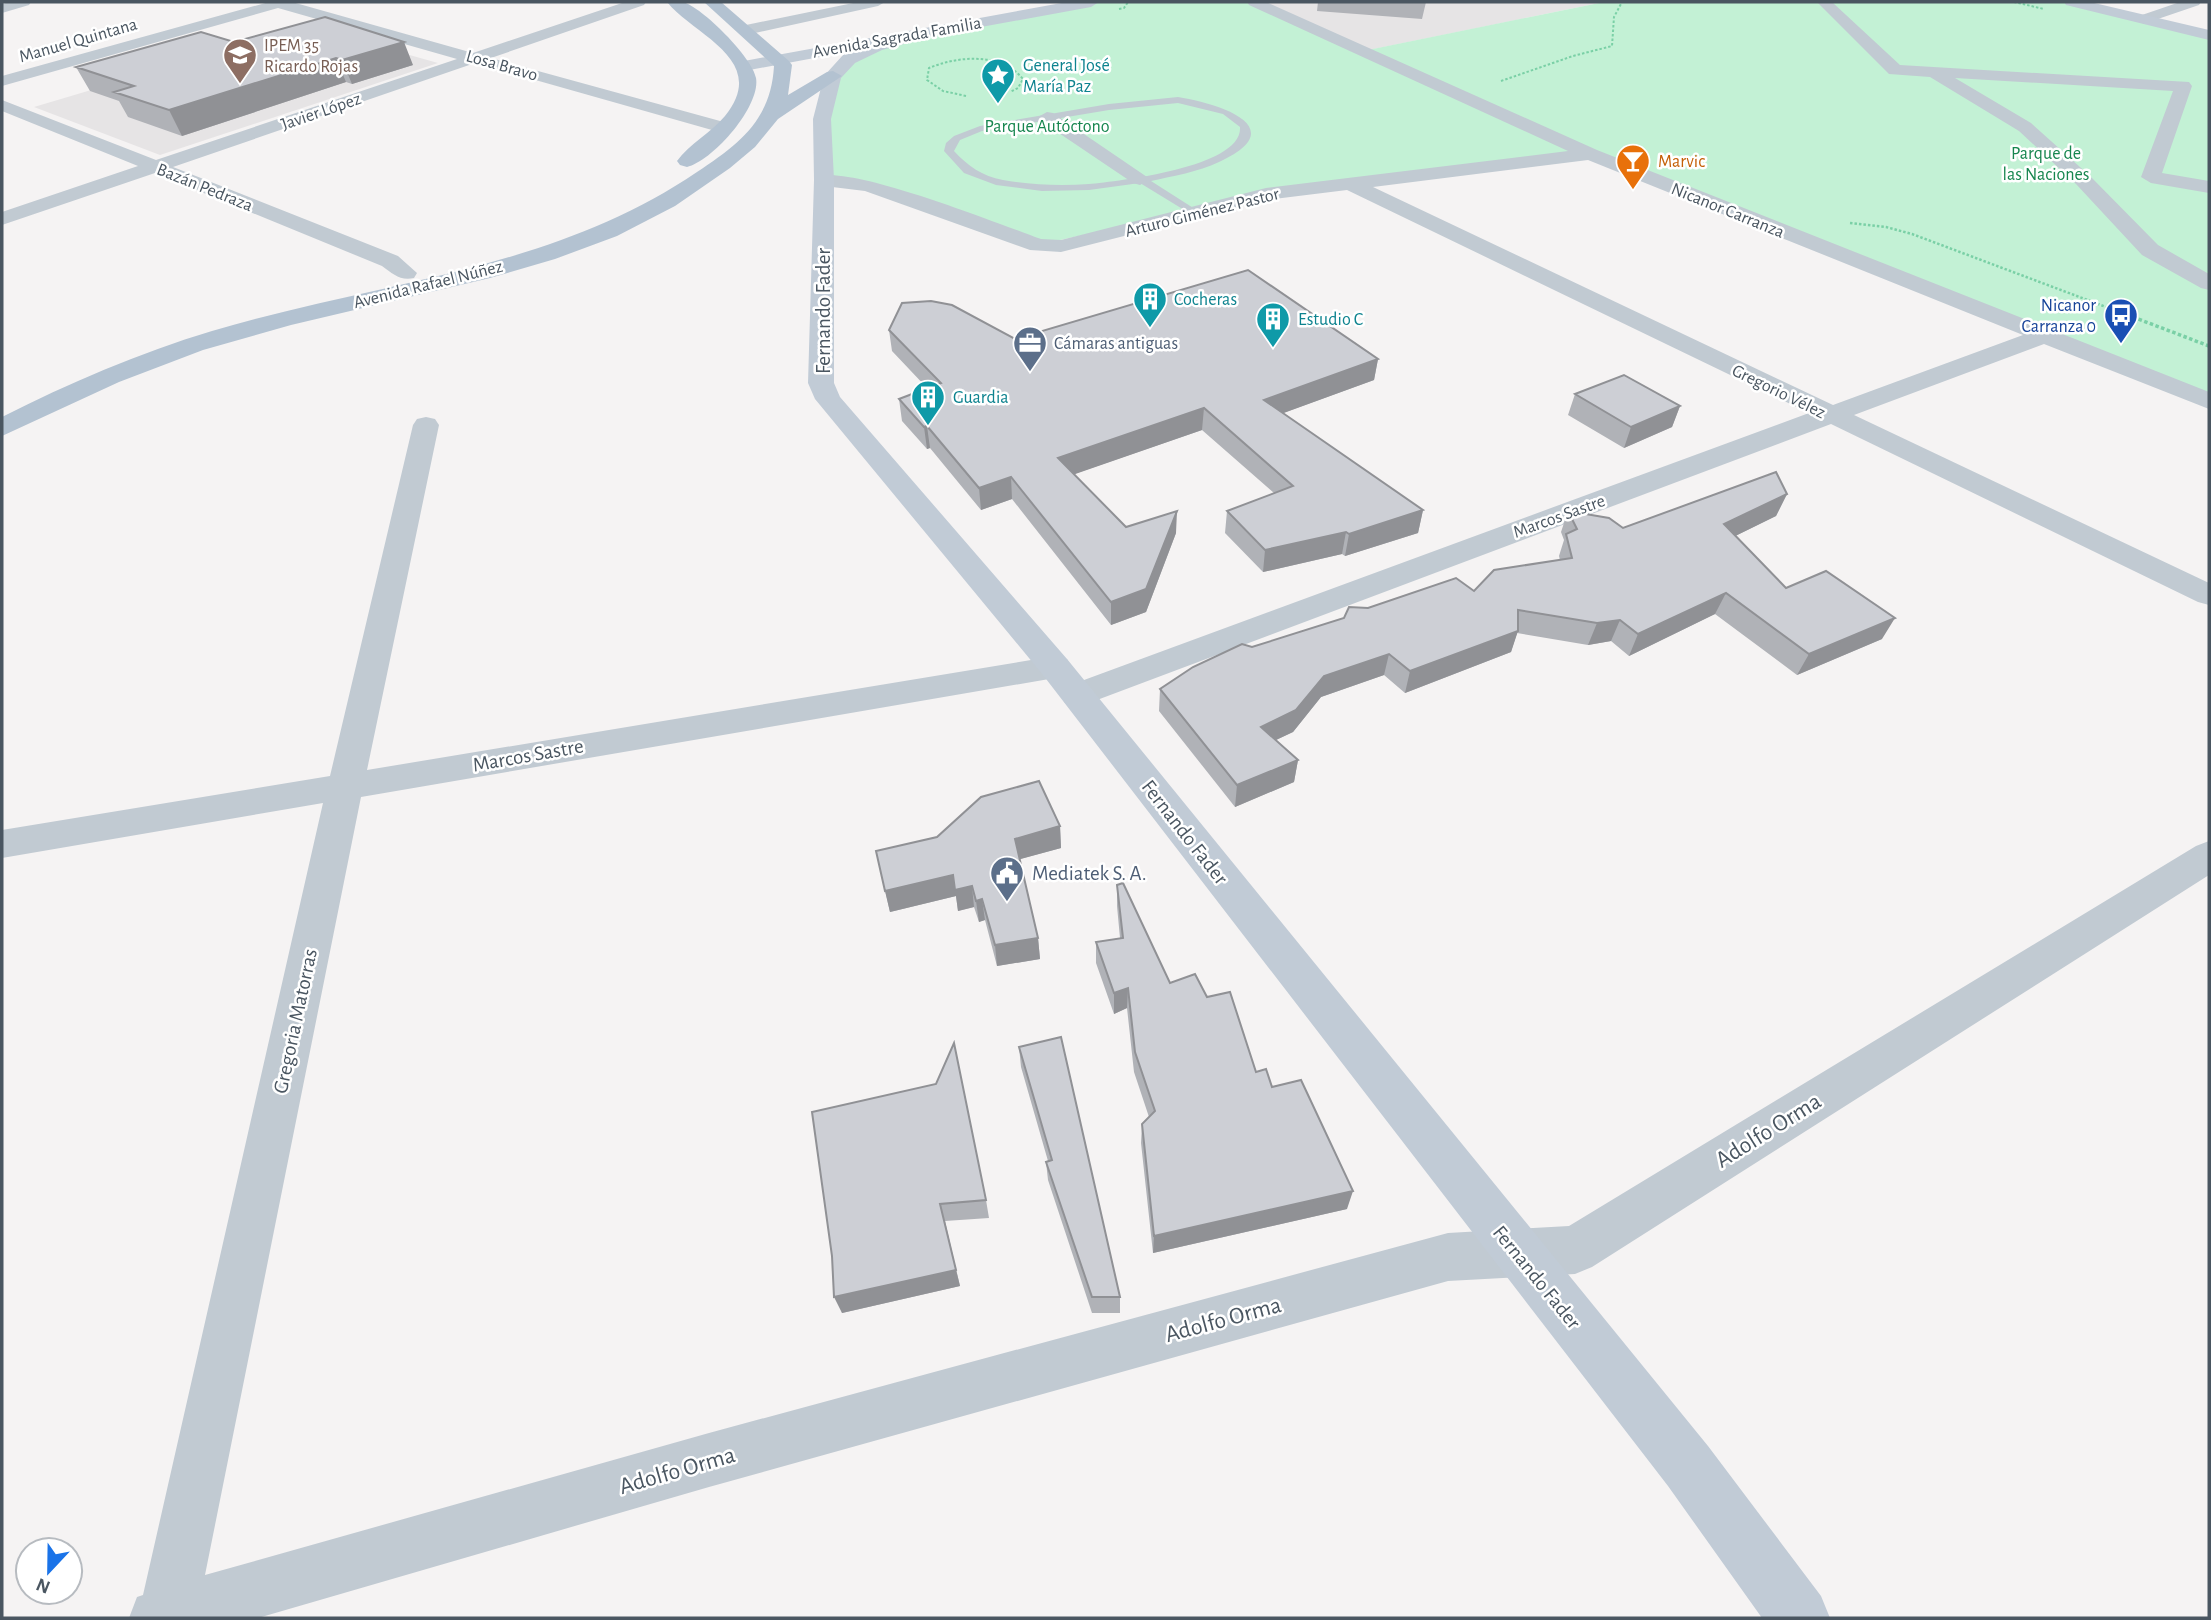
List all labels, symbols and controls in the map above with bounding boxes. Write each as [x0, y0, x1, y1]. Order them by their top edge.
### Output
street label: Avenida Sagrada Familia [811, 14, 983, 62]
street label: Manuel Quintana [17, 15, 139, 66]
school or university icon: IPEM 35 Ricardo Rojas [221, 36, 259, 85]
place label: IPEM 35 Ricardo Rojas [264, 37, 358, 76]
street label: Losa Bravo [464, 47, 540, 85]
place icon: General José María Paz [979, 56, 1017, 105]
place label: General José María Paz [1023, 57, 1110, 96]
street label: Javier López [279, 90, 364, 134]
park label: Parque Autóctono [984, 118, 1110, 136]
bar icon: Marvic [1614, 142, 1652, 191]
park label: Parque de las Naciones [2003, 145, 2089, 184]
place label: Marvic [1658, 153, 1705, 171]
street label: Bazán Pedraza [154, 161, 255, 215]
street label: Nicanor Carranza [1668, 180, 1787, 242]
street label: Arturo Giménez Pastor [1123, 185, 1281, 241]
street label: Fernando Fader [813, 248, 834, 374]
street label: Avenida Rafael Núñez [352, 258, 505, 312]
building icon: Cocheras [1131, 280, 1169, 329]
place label: Cocheras [1174, 291, 1237, 309]
bus stop icon: Nicanor Carranza 0 [2102, 296, 2140, 345]
place label: Nicanor Carranza 0 [2021, 297, 2096, 336]
building icon: Estudio C [1254, 300, 1292, 349]
place label: Estudio C [1298, 311, 1363, 329]
office icon: Cámaras antiguas [1011, 324, 1049, 373]
place label: Cámaras antiguas [1054, 335, 1178, 353]
street label: Gregorio Vélez [1729, 362, 1828, 422]
building icon: Guardia [909, 378, 947, 427]
place label: Guardia [953, 389, 1009, 407]
street label: Marcos Sastre [1511, 492, 1608, 542]
street label: Marcos Sastre [471, 735, 585, 776]
street label: Fernando Fader [1137, 776, 1232, 889]
public building icon: Mediatek S. A. [988, 854, 1026, 903]
place label: Mediatek S. A. [1032, 863, 1146, 884]
street label: Gregoria Matorras [270, 947, 321, 1095]
street label: Adolfo Orma [1712, 1089, 1826, 1173]
street label: Fernando Fader [1489, 1222, 1585, 1333]
street label: Adolfo Orma [1162, 1293, 1284, 1347]
street label: Adolfo Orma [617, 1443, 738, 1499]
north arrow [14, 1536, 84, 1606]
text: N [34, 1574, 53, 1597]

